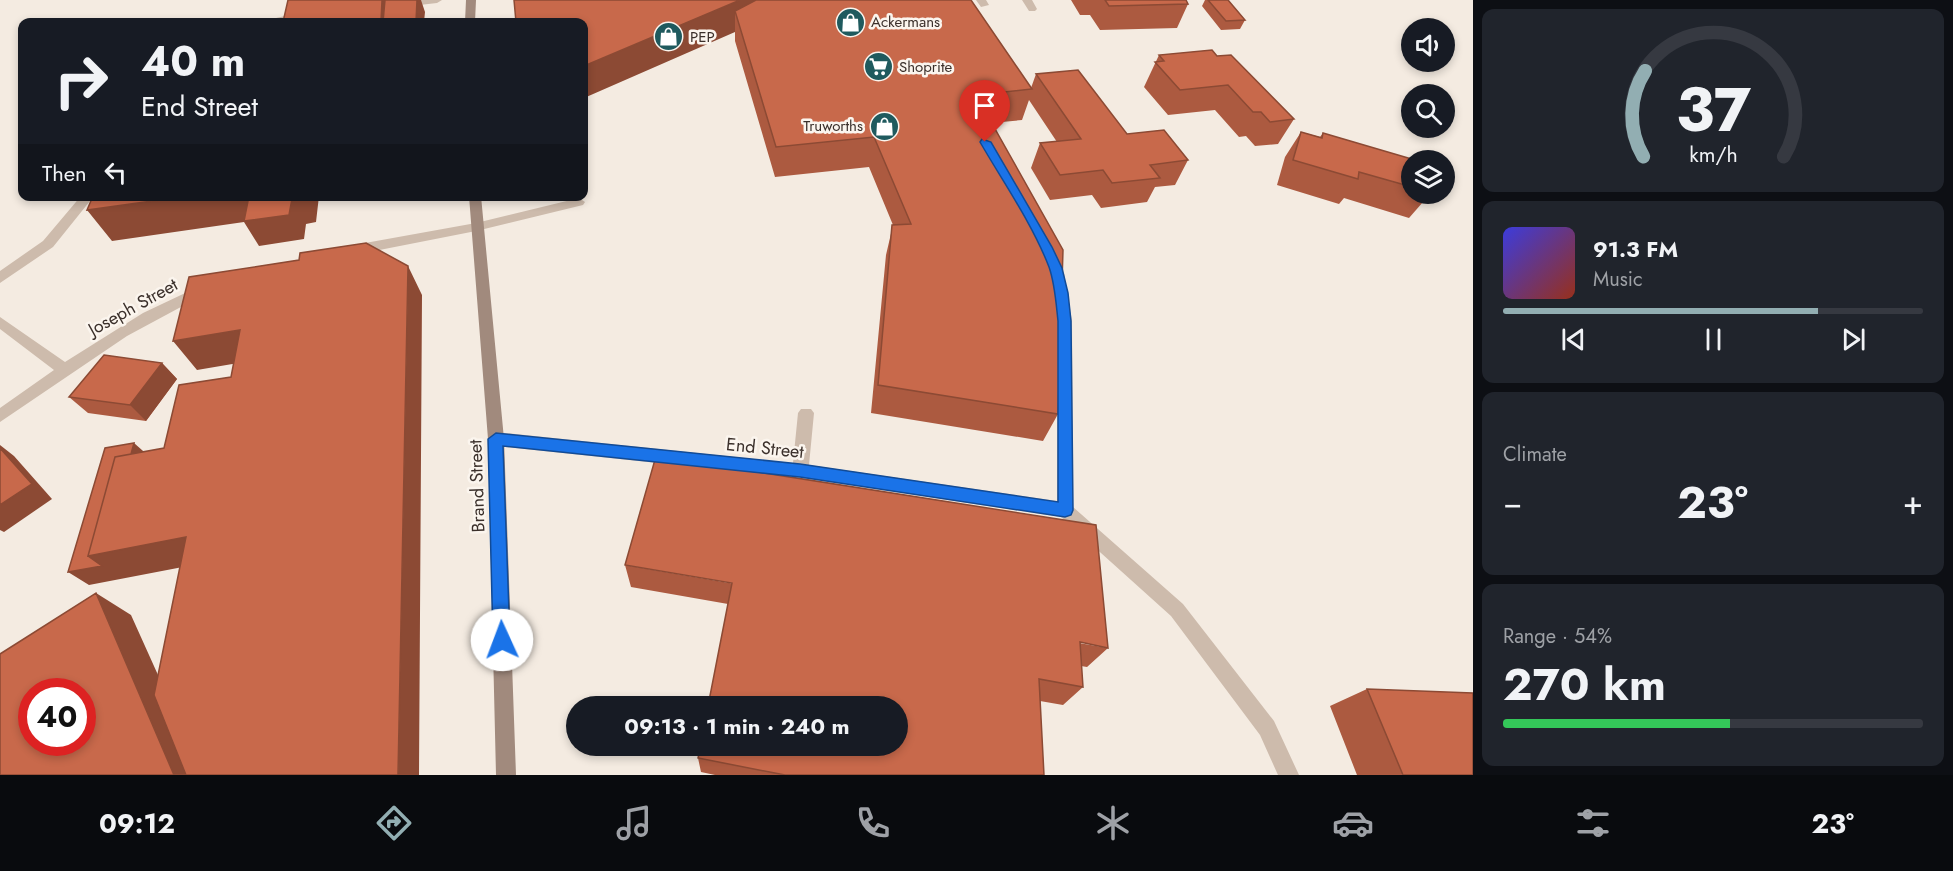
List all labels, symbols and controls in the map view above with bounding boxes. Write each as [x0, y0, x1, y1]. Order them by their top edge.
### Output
shop icon: Ackermans [834, 6, 866, 38]
place label: Ackermans [871, 11, 940, 33]
map controls [1401, 18, 1455, 204]
button: sound [1401, 18, 1455, 72]
shop icon: PEP [653, 21, 685, 53]
place label: PEP [690, 26, 715, 48]
text: 40 m [141, 31, 245, 92]
icon: right [42, 42, 120, 120]
supermarket icon: Shoprite [862, 51, 894, 83]
place label: Shoprite [899, 56, 952, 78]
text: 37 [1675, 64, 1751, 154]
pin [959, 80, 1010, 142]
button: search [1401, 84, 1455, 138]
text: End Street [141, 87, 258, 126]
icon: arrive [968, 89, 1001, 122]
shop icon: Truworths [868, 110, 900, 142]
place label: Truworths [803, 115, 863, 137]
text: km/h [1689, 140, 1737, 171]
button: layers [1401, 150, 1455, 204]
icon: left [99, 156, 132, 189]
text: Then [42, 157, 87, 189]
text: 91.3 FM [1593, 233, 1678, 265]
text: Music [1593, 265, 1643, 294]
street label: Joseph Street [82, 271, 183, 343]
icon: previous [1557, 323, 1590, 356]
icon: pause [1697, 323, 1730, 356]
icon: next [1837, 323, 1870, 356]
street label: End Street [725, 431, 806, 465]
street label: Brand Street [462, 438, 492, 533]
text: Climate [1503, 440, 1567, 469]
text: 23° [1677, 470, 1748, 535]
text: − [1503, 479, 1522, 526]
text: + [1903, 479, 1923, 526]
position arrow [470, 608, 534, 672]
text: Range · 54% [1503, 622, 1612, 651]
text: 270 km [1503, 652, 1666, 717]
speed limit sign: 40 [18, 678, 96, 756]
text: 09:13 · 1 min · 240 m [624, 710, 850, 742]
icon: directions [373, 802, 415, 844]
icon: music [613, 802, 655, 844]
icon: phone [852, 802, 894, 844]
icon: climate [1092, 802, 1134, 844]
icon: car [1332, 802, 1374, 844]
icon: filters [1572, 802, 1614, 844]
text: 09:12 [99, 804, 175, 843]
text: 23° [1812, 804, 1854, 843]

